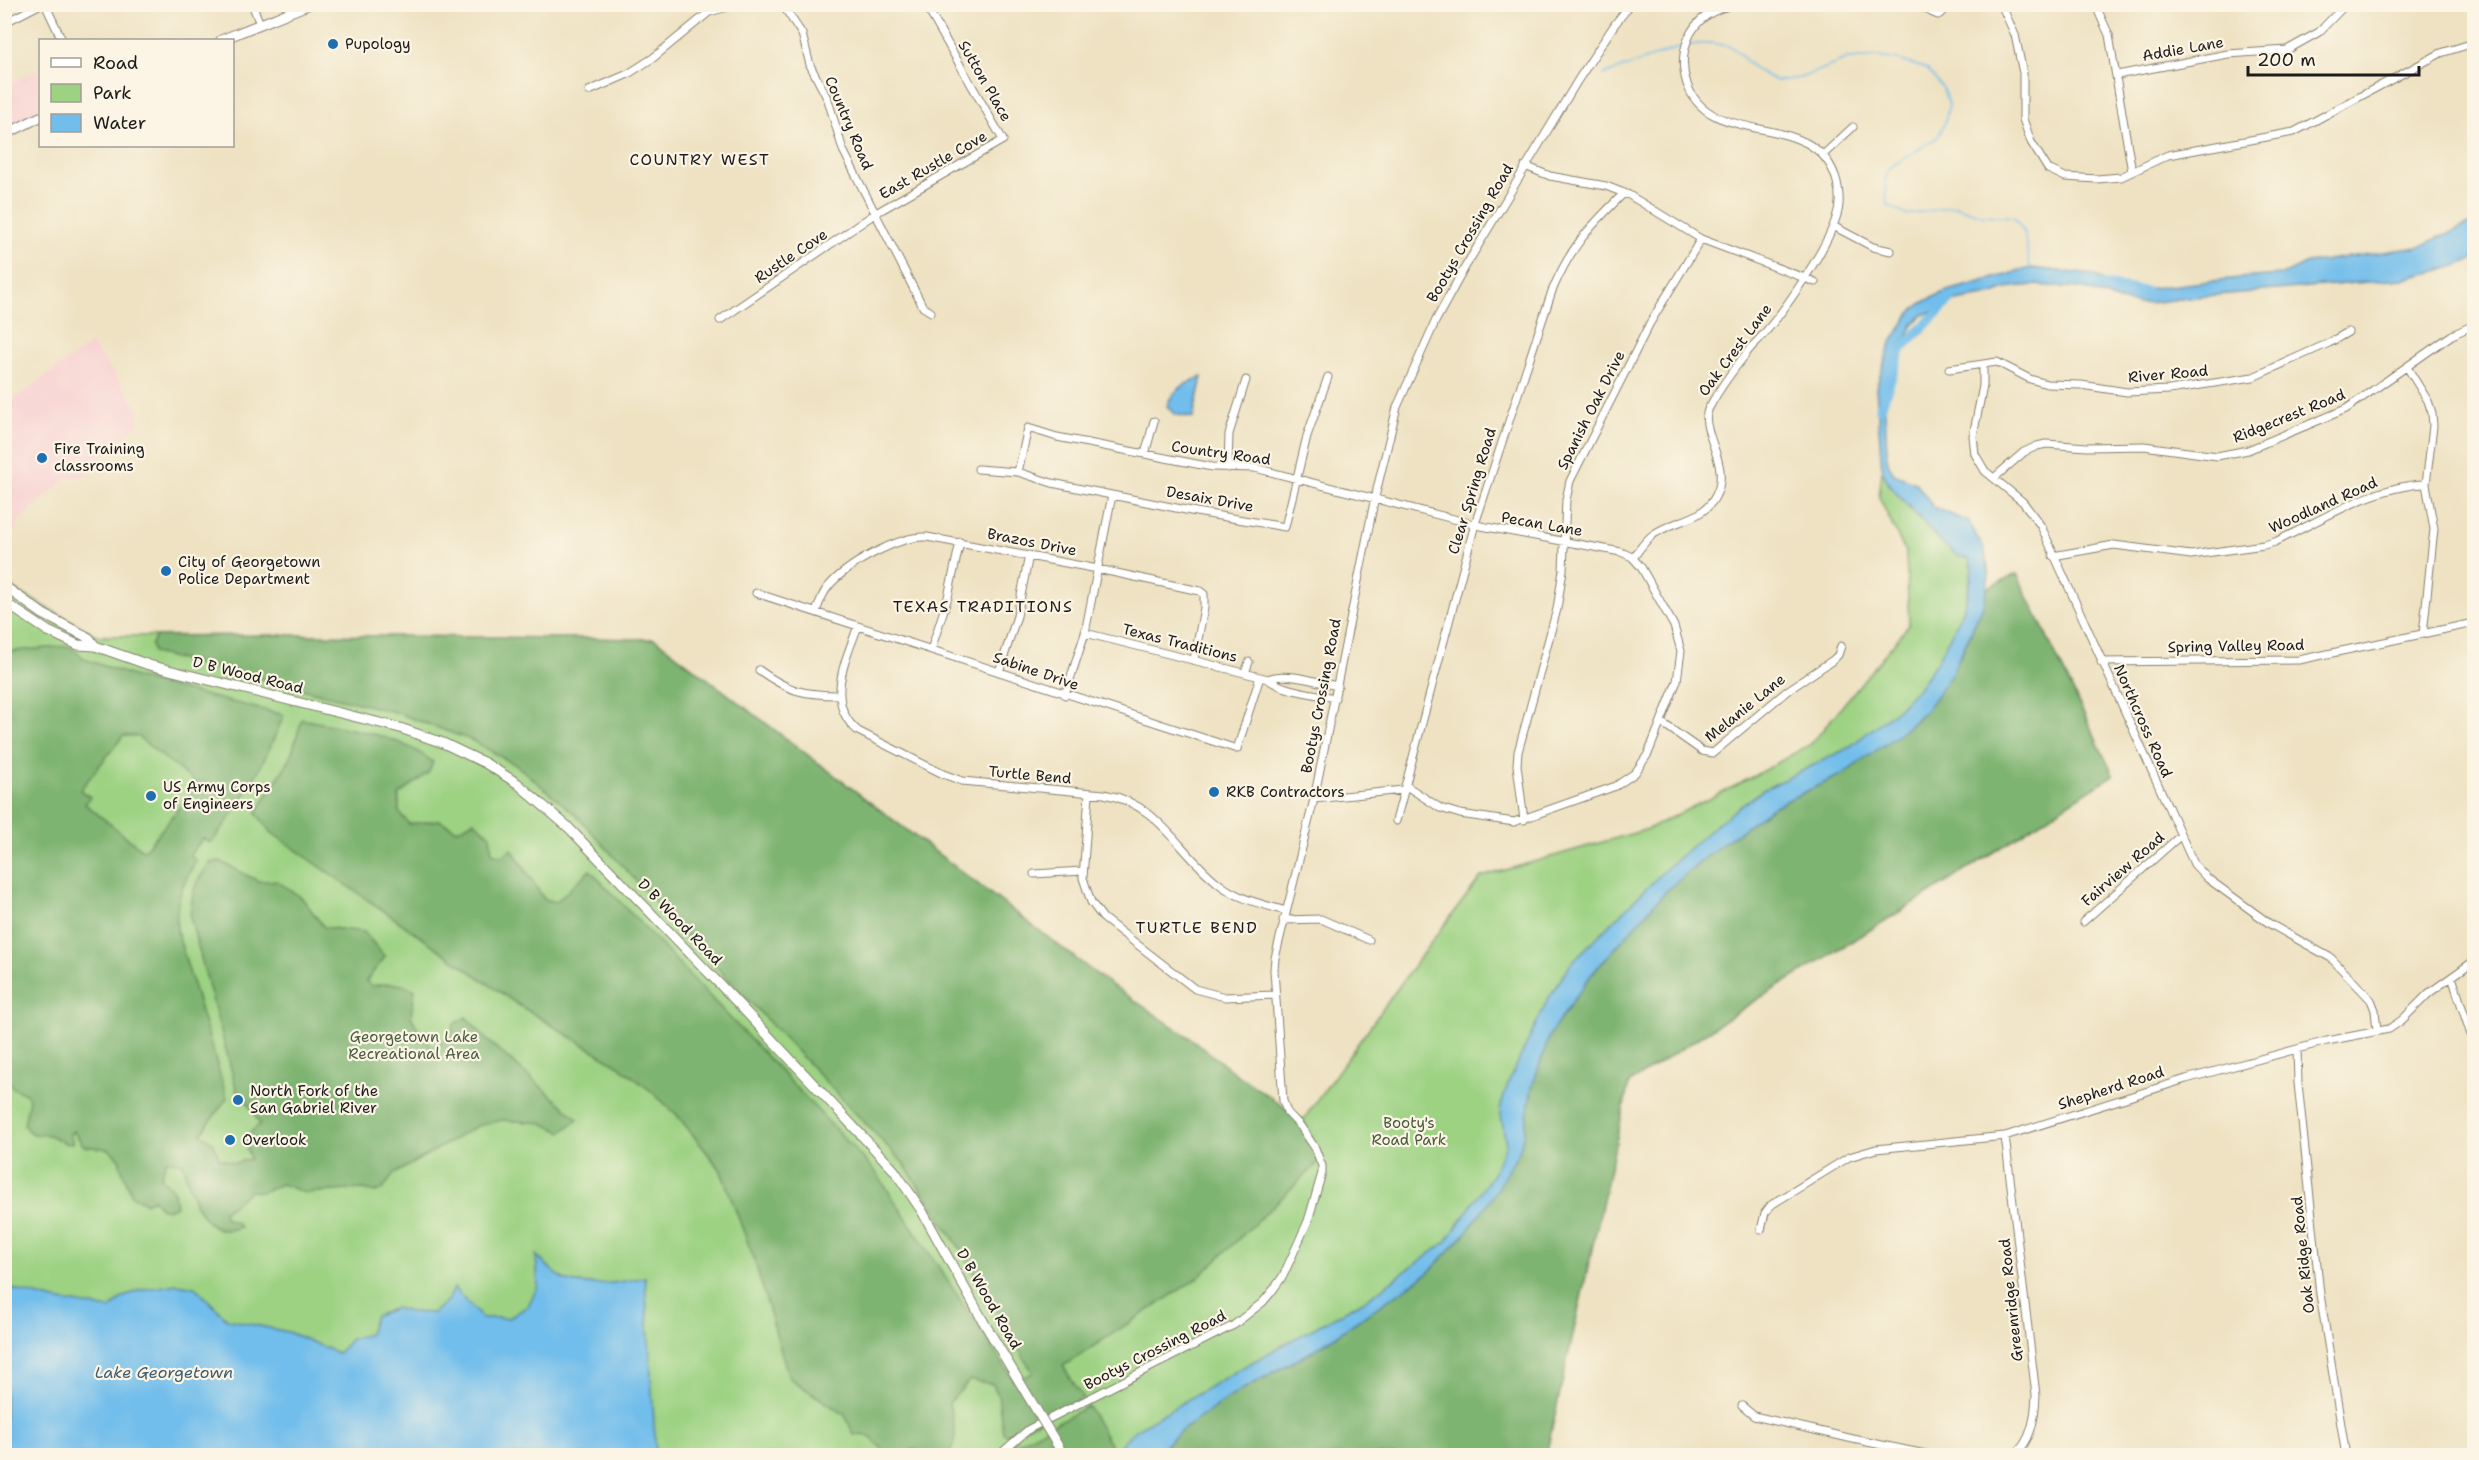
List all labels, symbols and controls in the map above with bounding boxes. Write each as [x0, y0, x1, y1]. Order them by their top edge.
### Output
street label: Addie Lane [2141, 32, 2225, 66]
place label: Pupology [345, 34, 411, 54]
marker: Pupology [326, 37, 340, 51]
street label: Sutton Place [954, 37, 1016, 125]
legend [39, 39, 234, 147]
scale bar [2248, 39, 2419, 77]
text: 200 m [2257, 48, 2316, 72]
text: Road [93, 51, 138, 75]
street label: Country Road [820, 73, 878, 173]
text: Park [93, 81, 132, 105]
text: Water [93, 111, 146, 135]
street label: East Rustle Cove [875, 126, 991, 204]
district label: COUNTRY WEST [630, 149, 770, 170]
street label: Bootys Crossing Road [1422, 159, 1518, 306]
street label: Rustle Cove [751, 224, 831, 288]
street label: Oak Crest Lane [1694, 300, 1776, 400]
street label: Spanish Oak Drive [1552, 347, 1630, 473]
street label: River Road [2127, 360, 2209, 387]
street label: Ridgecrest Road [2230, 384, 2349, 448]
street label: Clear Spring Road [1443, 425, 1501, 557]
street label: Country Road [1170, 436, 1272, 470]
place label: Fire Training classrooms [54, 439, 145, 476]
marker: Fire Training classrooms [35, 451, 49, 465]
street label: Woodland Road [2266, 472, 2381, 538]
street label: Desaix Drive [1165, 481, 1255, 517]
street label: Pecan Lane [1500, 507, 1584, 541]
street label: Brazos Drive [985, 524, 1079, 560]
place label: City of Georgetown Police Department [178, 552, 320, 589]
marker: City of Georgetown Police Department [159, 564, 173, 578]
district label: TEXAS TRADITIONS [893, 596, 1073, 617]
street label: Bootys Crossing Road [1296, 616, 1346, 775]
street label: Texas Traditions [1120, 619, 1240, 667]
street label: Spring Valley Road [2167, 635, 2305, 657]
street label: Sabine Drive [990, 647, 1082, 695]
street label: D B Wood Road [191, 652, 306, 699]
street label: Northcross Road [2109, 661, 2177, 781]
street label: Melanie Lane [1701, 669, 1789, 747]
street label: Turtle Bend [988, 761, 1073, 789]
place label: US Army Corps of Engineers [163, 777, 271, 814]
place label: RKB Contractors [1226, 782, 1345, 802]
marker: RKB Contractors [1207, 785, 1221, 799]
marker: US Army Corps of Engineers [144, 789, 158, 803]
street label: Fairview Road [2077, 827, 2169, 911]
street label: D B Wood Road [633, 874, 727, 970]
district label: TURTLE BEND [1136, 917, 1258, 938]
park label: Georgetown Lake Recreational Area [348, 1027, 480, 1064]
street label: Shepherd Road [2055, 1061, 2167, 1115]
place label: North Fork of the San Gabriel River [250, 1081, 378, 1118]
marker: North Fork of the San Gabriel River [231, 1093, 245, 1107]
park label: Booty's Road Park [1372, 1113, 1446, 1150]
place label: Overlook [242, 1130, 307, 1150]
marker: Overlook [223, 1133, 237, 1147]
street label: Oak Ridge Road [2287, 1195, 2319, 1315]
street label: Greenridge Road [1995, 1237, 2027, 1363]
street label: D B Wood Road [952, 1245, 1026, 1353]
street label: Bootys Crossing Road [1080, 1305, 1230, 1395]
water label: Lake Georgetown [95, 1362, 233, 1383]

